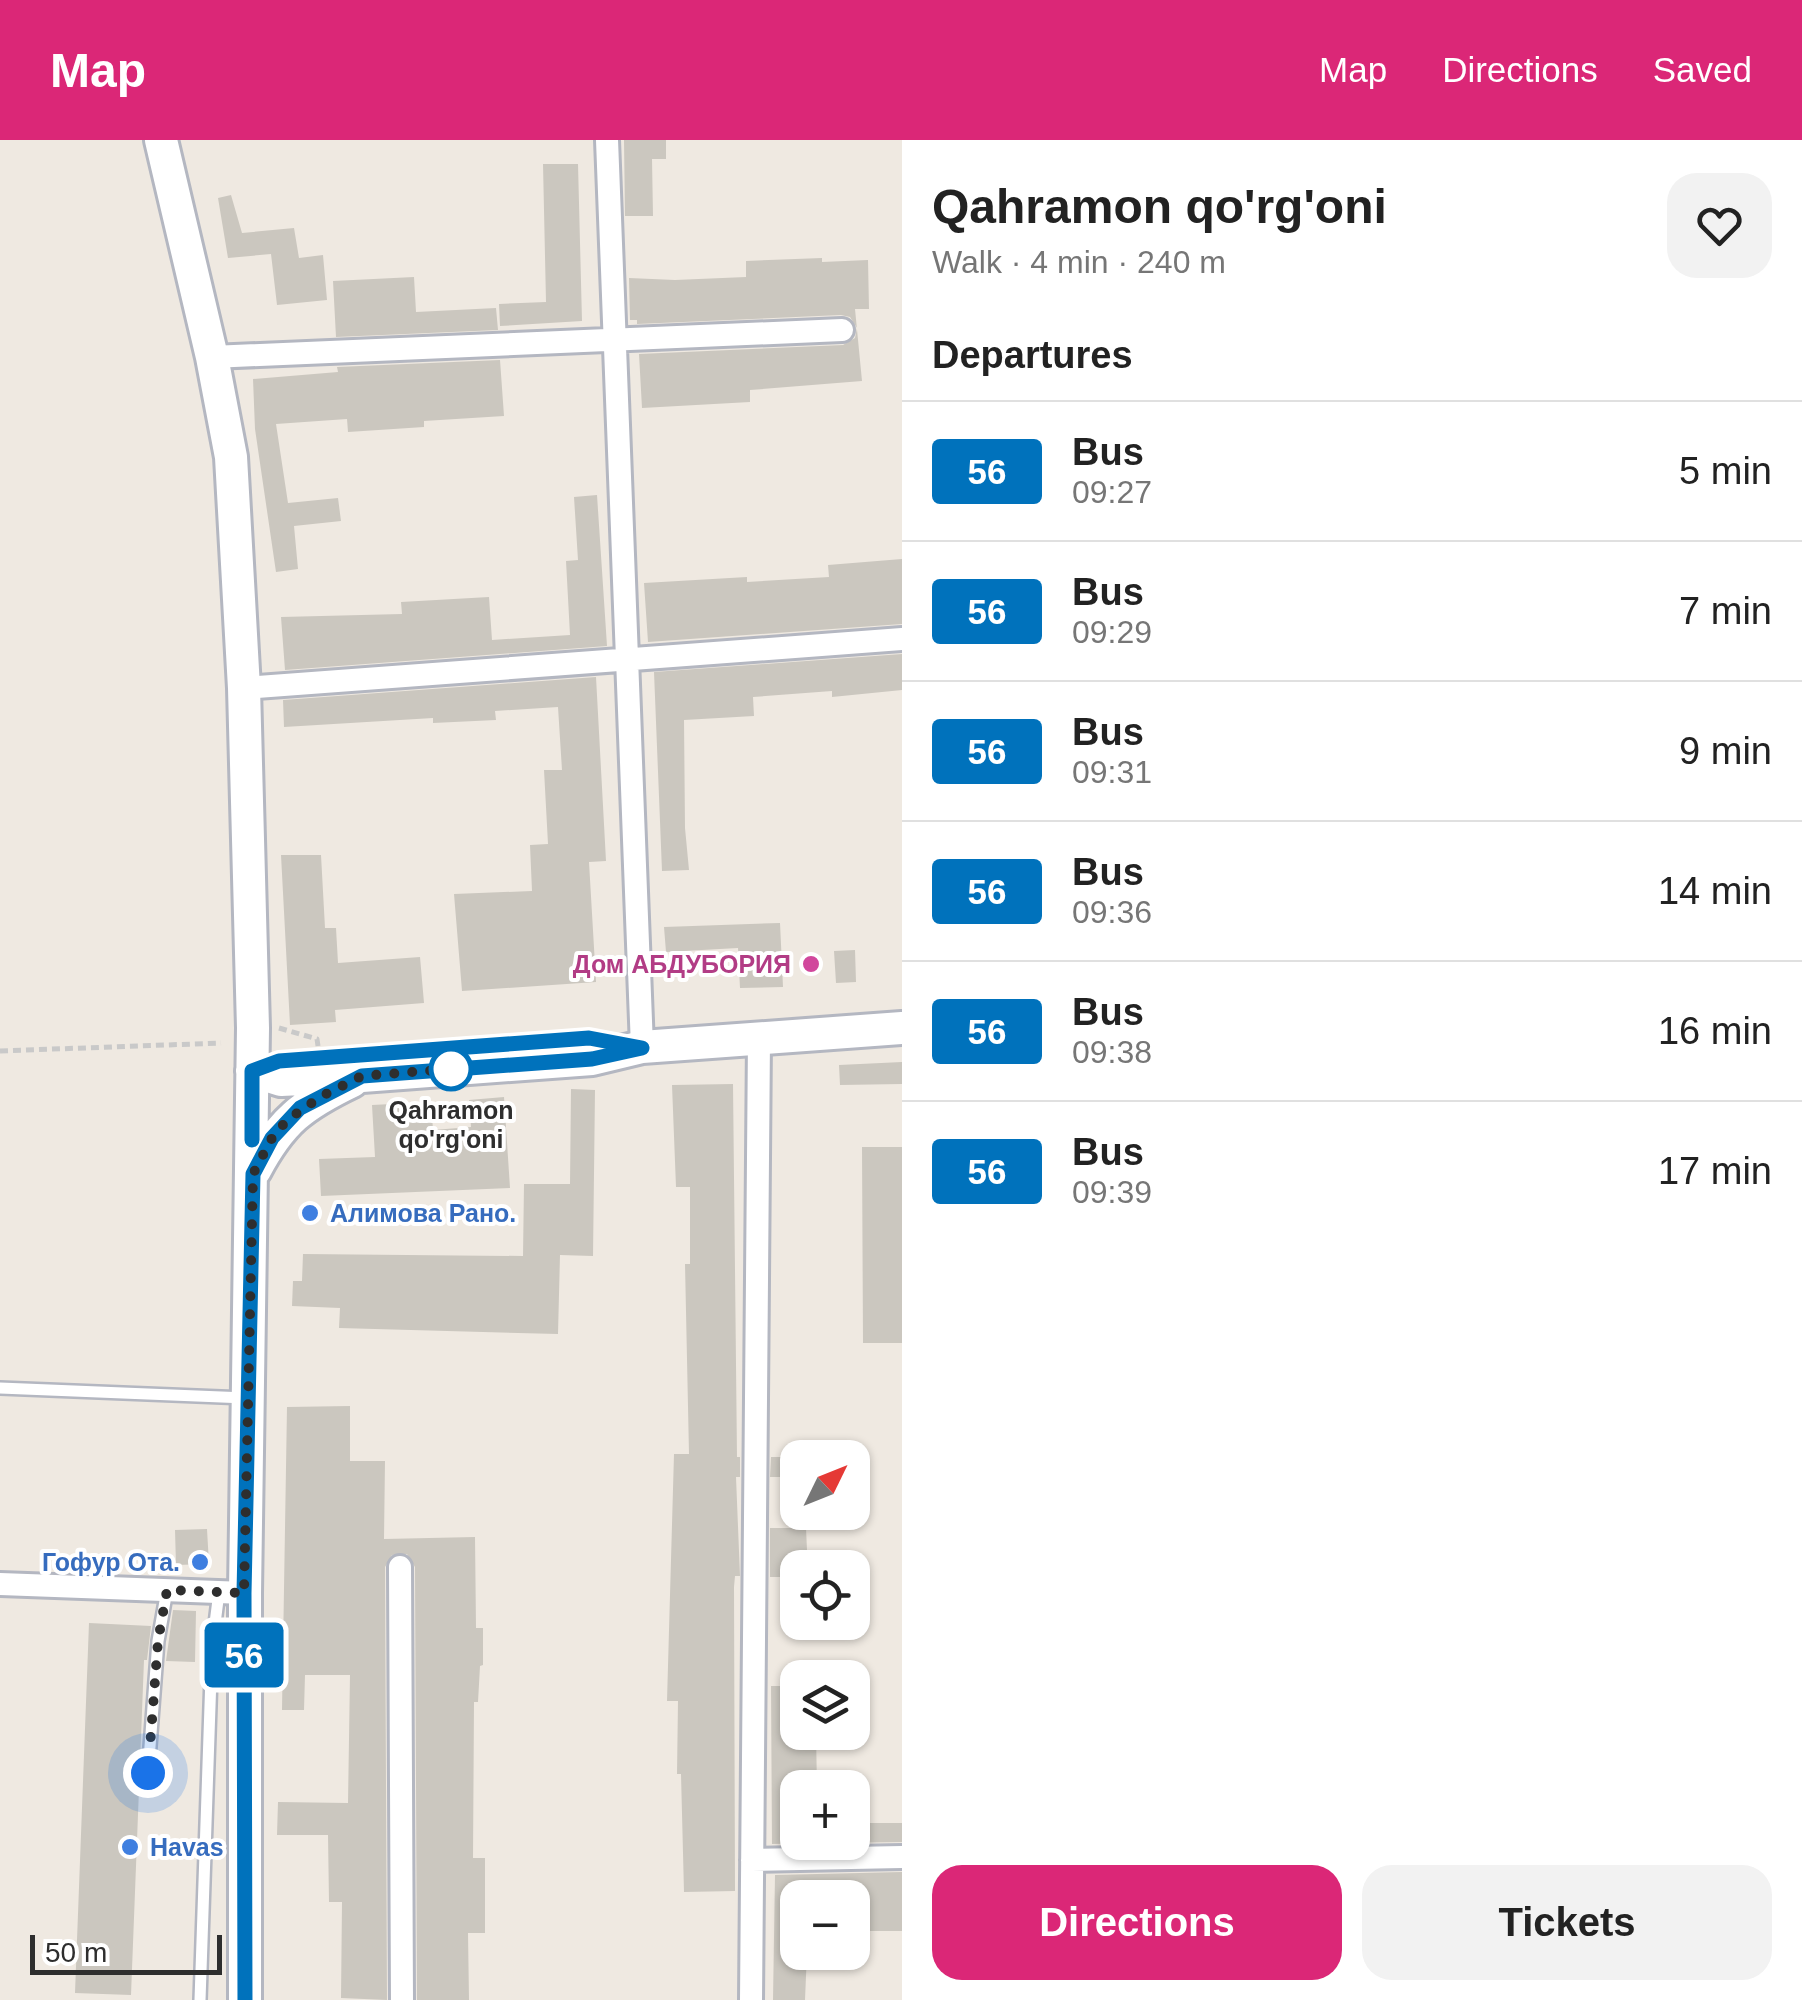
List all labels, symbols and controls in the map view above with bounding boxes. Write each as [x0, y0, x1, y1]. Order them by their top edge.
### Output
text: Map [50, 44, 146, 97]
text: Map [1319, 50, 1387, 89]
text: Directions [1442, 50, 1598, 89]
text: Saved [1653, 50, 1752, 89]
button: heart [1667, 173, 1772, 278]
text: Qahramon qo'rg'oni [932, 180, 1387, 233]
text: Walk · 4 min · 240 m [932, 244, 1226, 280]
text: Departures [932, 334, 1133, 376]
text: Bus [1072, 431, 1144, 473]
text: 5 min [1679, 450, 1772, 492]
text: 56 [968, 452, 1006, 491]
text: 09:27 [1072, 474, 1152, 510]
text: Bus [1072, 571, 1144, 613]
text: 7 min [1679, 590, 1772, 632]
text: 56 [968, 592, 1006, 631]
text: 09:29 [1072, 614, 1152, 650]
text: Bus [1072, 711, 1144, 753]
text: 9 min [1679, 730, 1772, 772]
text: 56 [968, 732, 1006, 771]
text: 09:31 [1072, 754, 1152, 790]
text: Bus [1072, 851, 1144, 893]
text: 14 min [1658, 870, 1772, 912]
text: 56 [968, 872, 1006, 911]
text: 09:36 [1072, 894, 1152, 930]
place label: Дом АБДУБОРИЯ [573, 950, 791, 978]
marker: Дом АБДУБОРИЯ [800, 953, 822, 975]
text: Bus [1072, 991, 1144, 1033]
text: 16 min [1658, 1010, 1772, 1052]
text: 56 [968, 1012, 1006, 1051]
text: 09:38 [1072, 1034, 1152, 1070]
marker: Qahramon qo'rg'oni [430, 1048, 472, 1090]
place label: Qahramon qo'rg'oni [388, 1096, 514, 1153]
text: Bus [1072, 1131, 1144, 1173]
text: 17 min [1658, 1150, 1772, 1192]
text: 56 [968, 1152, 1006, 1191]
text: 09:39 [1072, 1174, 1152, 1210]
place label: Алимова Рано. [330, 1199, 516, 1227]
marker: Алимова Рано. [299, 1202, 321, 1224]
north arrow [780, 1440, 870, 1530]
map controls [780, 1440, 870, 1970]
place label: Гофур Ота. [42, 1548, 180, 1576]
button: locate [780, 1550, 870, 1640]
marker: Гофур Ота. [189, 1551, 211, 1573]
line badge: 56 [199, 1622, 289, 1688]
text: 56 [225, 1636, 263, 1675]
button: layers [780, 1660, 870, 1750]
your location [123, 1748, 173, 1798]
button: + [780, 1770, 870, 1860]
place label: Havas [150, 1833, 224, 1861]
marker: Havas [119, 1836, 141, 1858]
button: Directions [932, 1865, 1342, 1980]
button: Tickets [1362, 1865, 1772, 1980]
button: − [780, 1880, 870, 1970]
scale bar [30, 1930, 222, 1974]
text: 50 m [45, 1937, 107, 1968]

